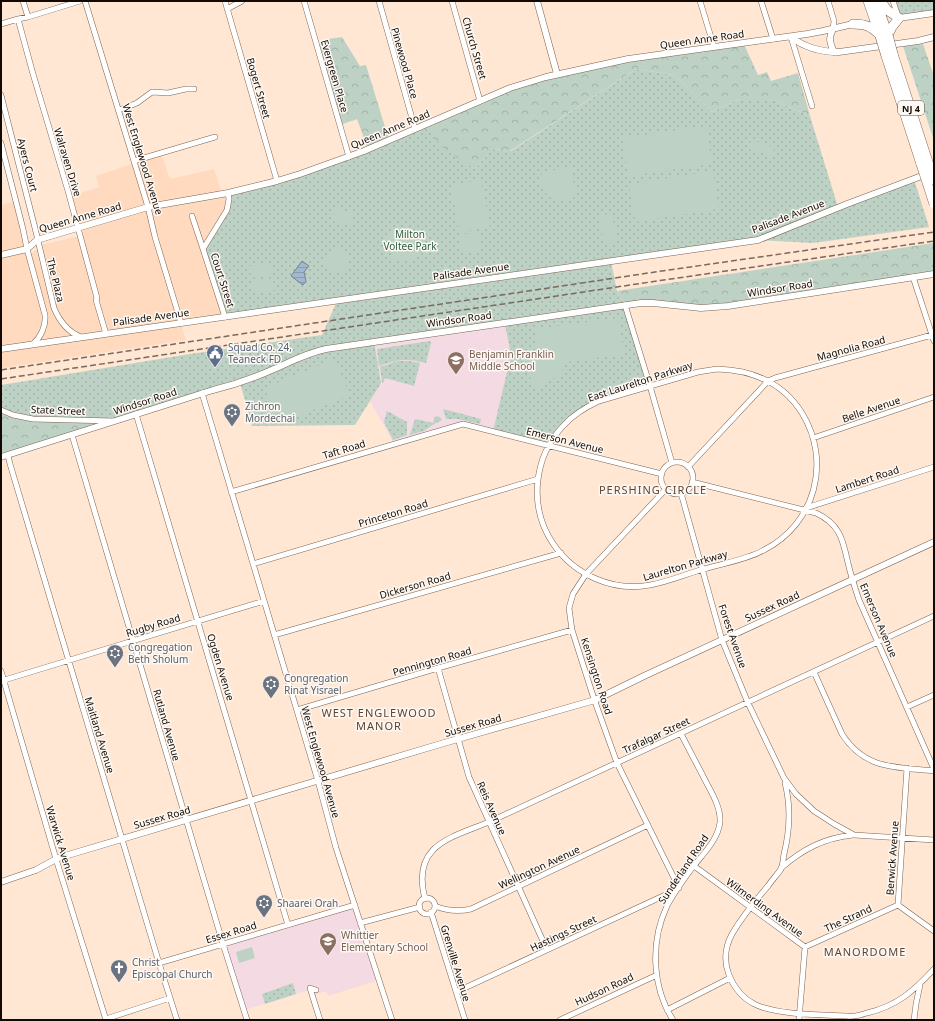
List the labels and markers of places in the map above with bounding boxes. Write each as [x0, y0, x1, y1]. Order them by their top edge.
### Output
place label: Squad Co. 24, Teaneck FD [228, 340, 292, 366]
public building icon: Squad Co. 24, Teaneck FD [205, 343, 225, 368]
place label: Benjamin Franklin Middle School [469, 347, 554, 373]
school or university icon: Benjamin Franklin Middle School [446, 350, 466, 375]
place label: Zichron Mordechai [245, 399, 295, 425]
synagogue icon: Zichron Mordechai [222, 402, 242, 427]
place label: Congregation Beth Sholum [128, 640, 192, 666]
synagogue icon: Congregation Beth Sholum [105, 643, 125, 668]
place label: Congregation Rinat Yisrael [284, 671, 348, 697]
synagogue icon: Congregation Rinat Yisrael [261, 674, 281, 699]
synagogue icon: Shaarei Orah [254, 893, 274, 918]
place label: Shaarei Orah [277, 896, 338, 910]
place label: Whittier Elementary School [341, 928, 428, 954]
school or university icon: Whittier Elementary School [318, 931, 338, 956]
place label: Christ Episcopal Church [132, 955, 212, 981]
church icon: Christ Episcopal Church [109, 958, 129, 983]

